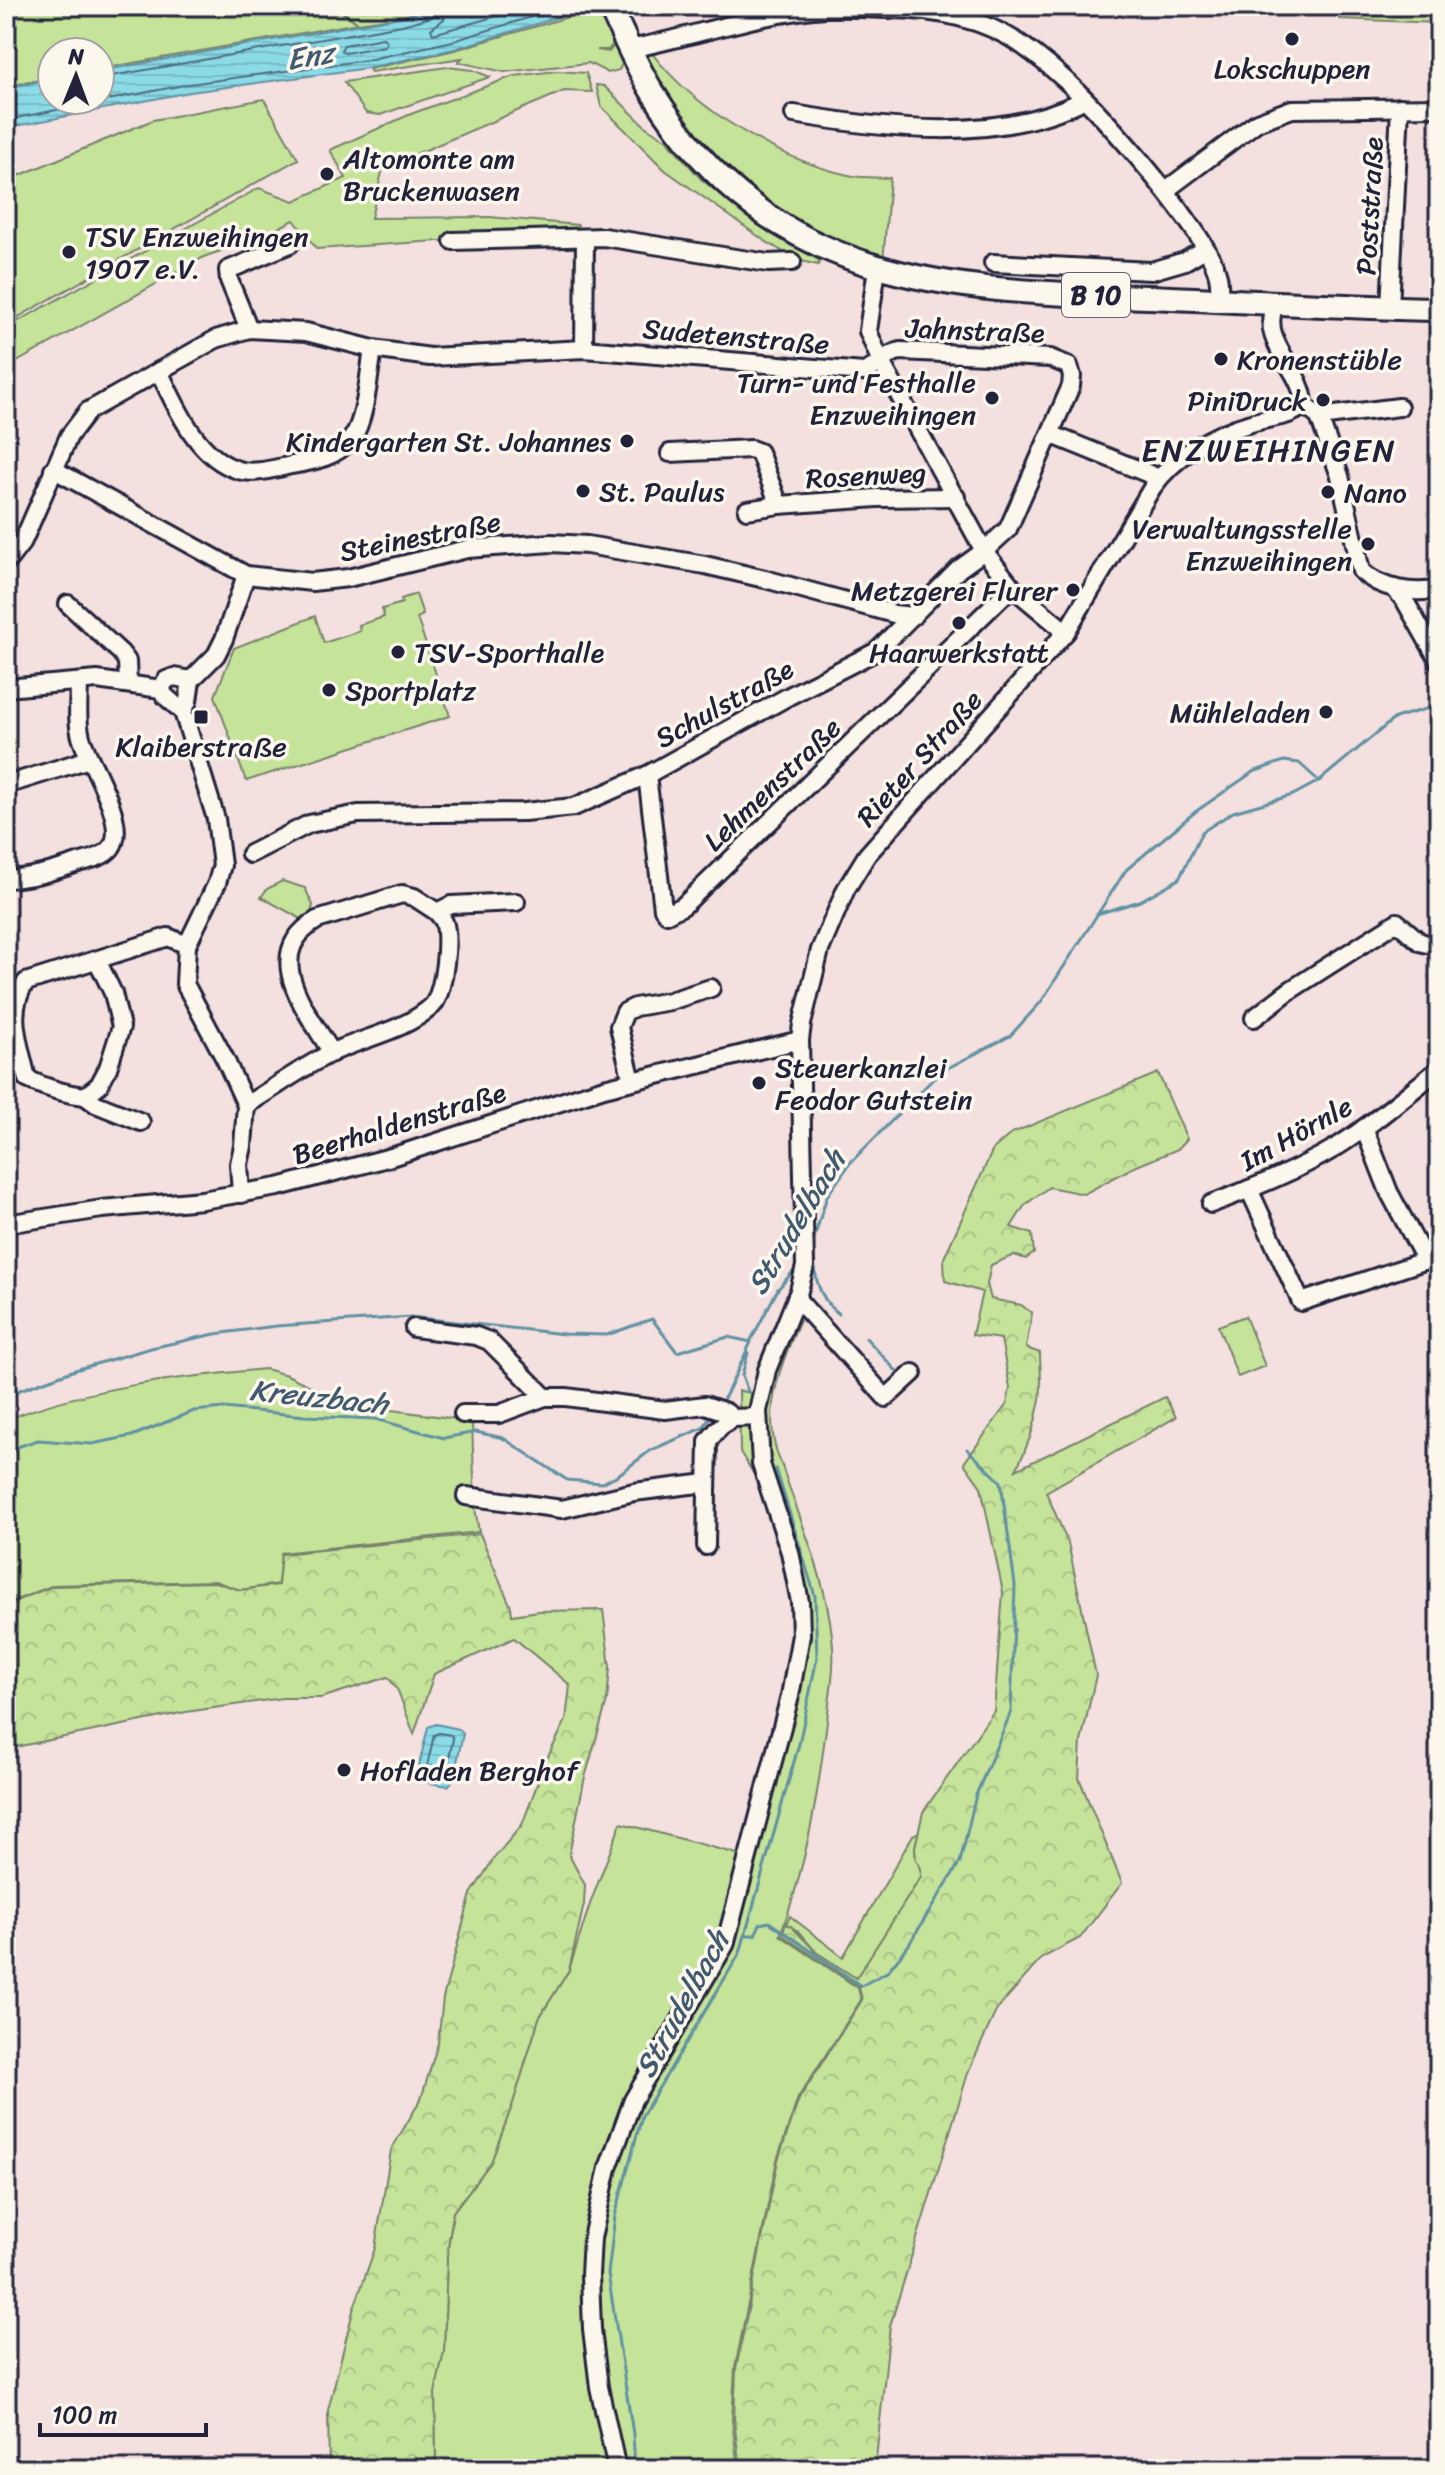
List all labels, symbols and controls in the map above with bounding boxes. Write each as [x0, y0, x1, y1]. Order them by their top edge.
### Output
water label: Enz [282, 24, 343, 87]
marker: Lokschuppen [1283, 30, 1301, 48]
north arrow [36, 36, 116, 116]
text: N [67, 37, 85, 76]
place label: Lokschuppen [1214, 44, 1370, 93]
place label: Altomonte am Bruckenwasen [342, 134, 520, 215]
street label: Poststraße [1341, 136, 1398, 276]
marker: Altomonte am Bruckenwasen [318, 165, 336, 183]
place label: TSV Enzweihingen 1907 e.V. [85, 212, 309, 293]
marker: TSV Enzweihingen 1907 e.V. [60, 243, 78, 261]
road number: B 10 [1062, 273, 1130, 317]
street label: Sudetenstraße [641, 304, 831, 369]
street label: Jahnstraße [904, 304, 1045, 357]
place label: Kronenstüble [1237, 335, 1402, 384]
marker: Kronenstüble [1212, 350, 1230, 368]
place label: Turn- und Festhalle Enzweihingen [737, 358, 976, 439]
place label: PiniDruck [1187, 376, 1307, 425]
marker: Turn- und Festhalle Enzweihingen [983, 389, 1001, 407]
marker: PiniDruck [1314, 391, 1332, 409]
place label: Kindergarten St. Johannes [286, 417, 612, 466]
district label: ENZWEIHINGEN [1141, 422, 1397, 479]
marker: Kindergarten St. Johannes [618, 432, 636, 450]
street label: Rosenweg [805, 448, 928, 503]
place label: St. Paulus [599, 467, 725, 516]
place label: Nano [1344, 468, 1407, 517]
marker: St. Paulus [574, 482, 592, 500]
marker: Nano [1319, 483, 1337, 501]
street label: Steinestraße [335, 497, 505, 576]
place label: Verwaltungsstelle Enzweihingen [1132, 504, 1352, 585]
marker: Verwaltungsstelle Enzweihingen [1359, 535, 1377, 553]
place label: Metzgerei Flurer [851, 566, 1059, 615]
marker: Metzgerei Flurer [1064, 581, 1082, 599]
marker: Haarwerkstatt [950, 614, 968, 632]
place label: TSV-Sporthalle [414, 628, 604, 677]
place label: Haarwerkstatt [869, 628, 1049, 677]
marker: TSV-Sporthalle [389, 643, 407, 661]
street label: Schulstraße [646, 645, 803, 762]
place label: Sportplatz [345, 666, 476, 715]
street label: Rieter Straße [844, 678, 995, 839]
marker: Sportplatz [320, 681, 338, 699]
place label: Mühleladen [1170, 688, 1310, 737]
marker: Mühleladen [1317, 703, 1335, 721]
street label: Lehmenstraße [691, 705, 853, 864]
marker: Klaiberstraße [192, 708, 210, 726]
place label: Klaiberstraße [115, 722, 287, 771]
place label: Steuerkanzlei Feodor Gutstein [775, 1043, 972, 1124]
street label: Beerhaldenstraße [286, 1068, 512, 1179]
marker: Steuerkanzlei Feodor Gutstein [750, 1074, 768, 1092]
street label: Im Hörnle [1230, 1082, 1362, 1185]
water label: Strudelbach [731, 1137, 862, 1305]
water label: Kreuzbach [248, 1363, 394, 1431]
place label: Hofladen Berghof [360, 1746, 581, 1795]
marker: Hofladen Berghof [335, 1761, 353, 1779]
water label: Strudelbach [619, 1918, 746, 2088]
scale bar [40, 2387, 206, 2437]
text: 100 m [52, 2394, 117, 2436]

